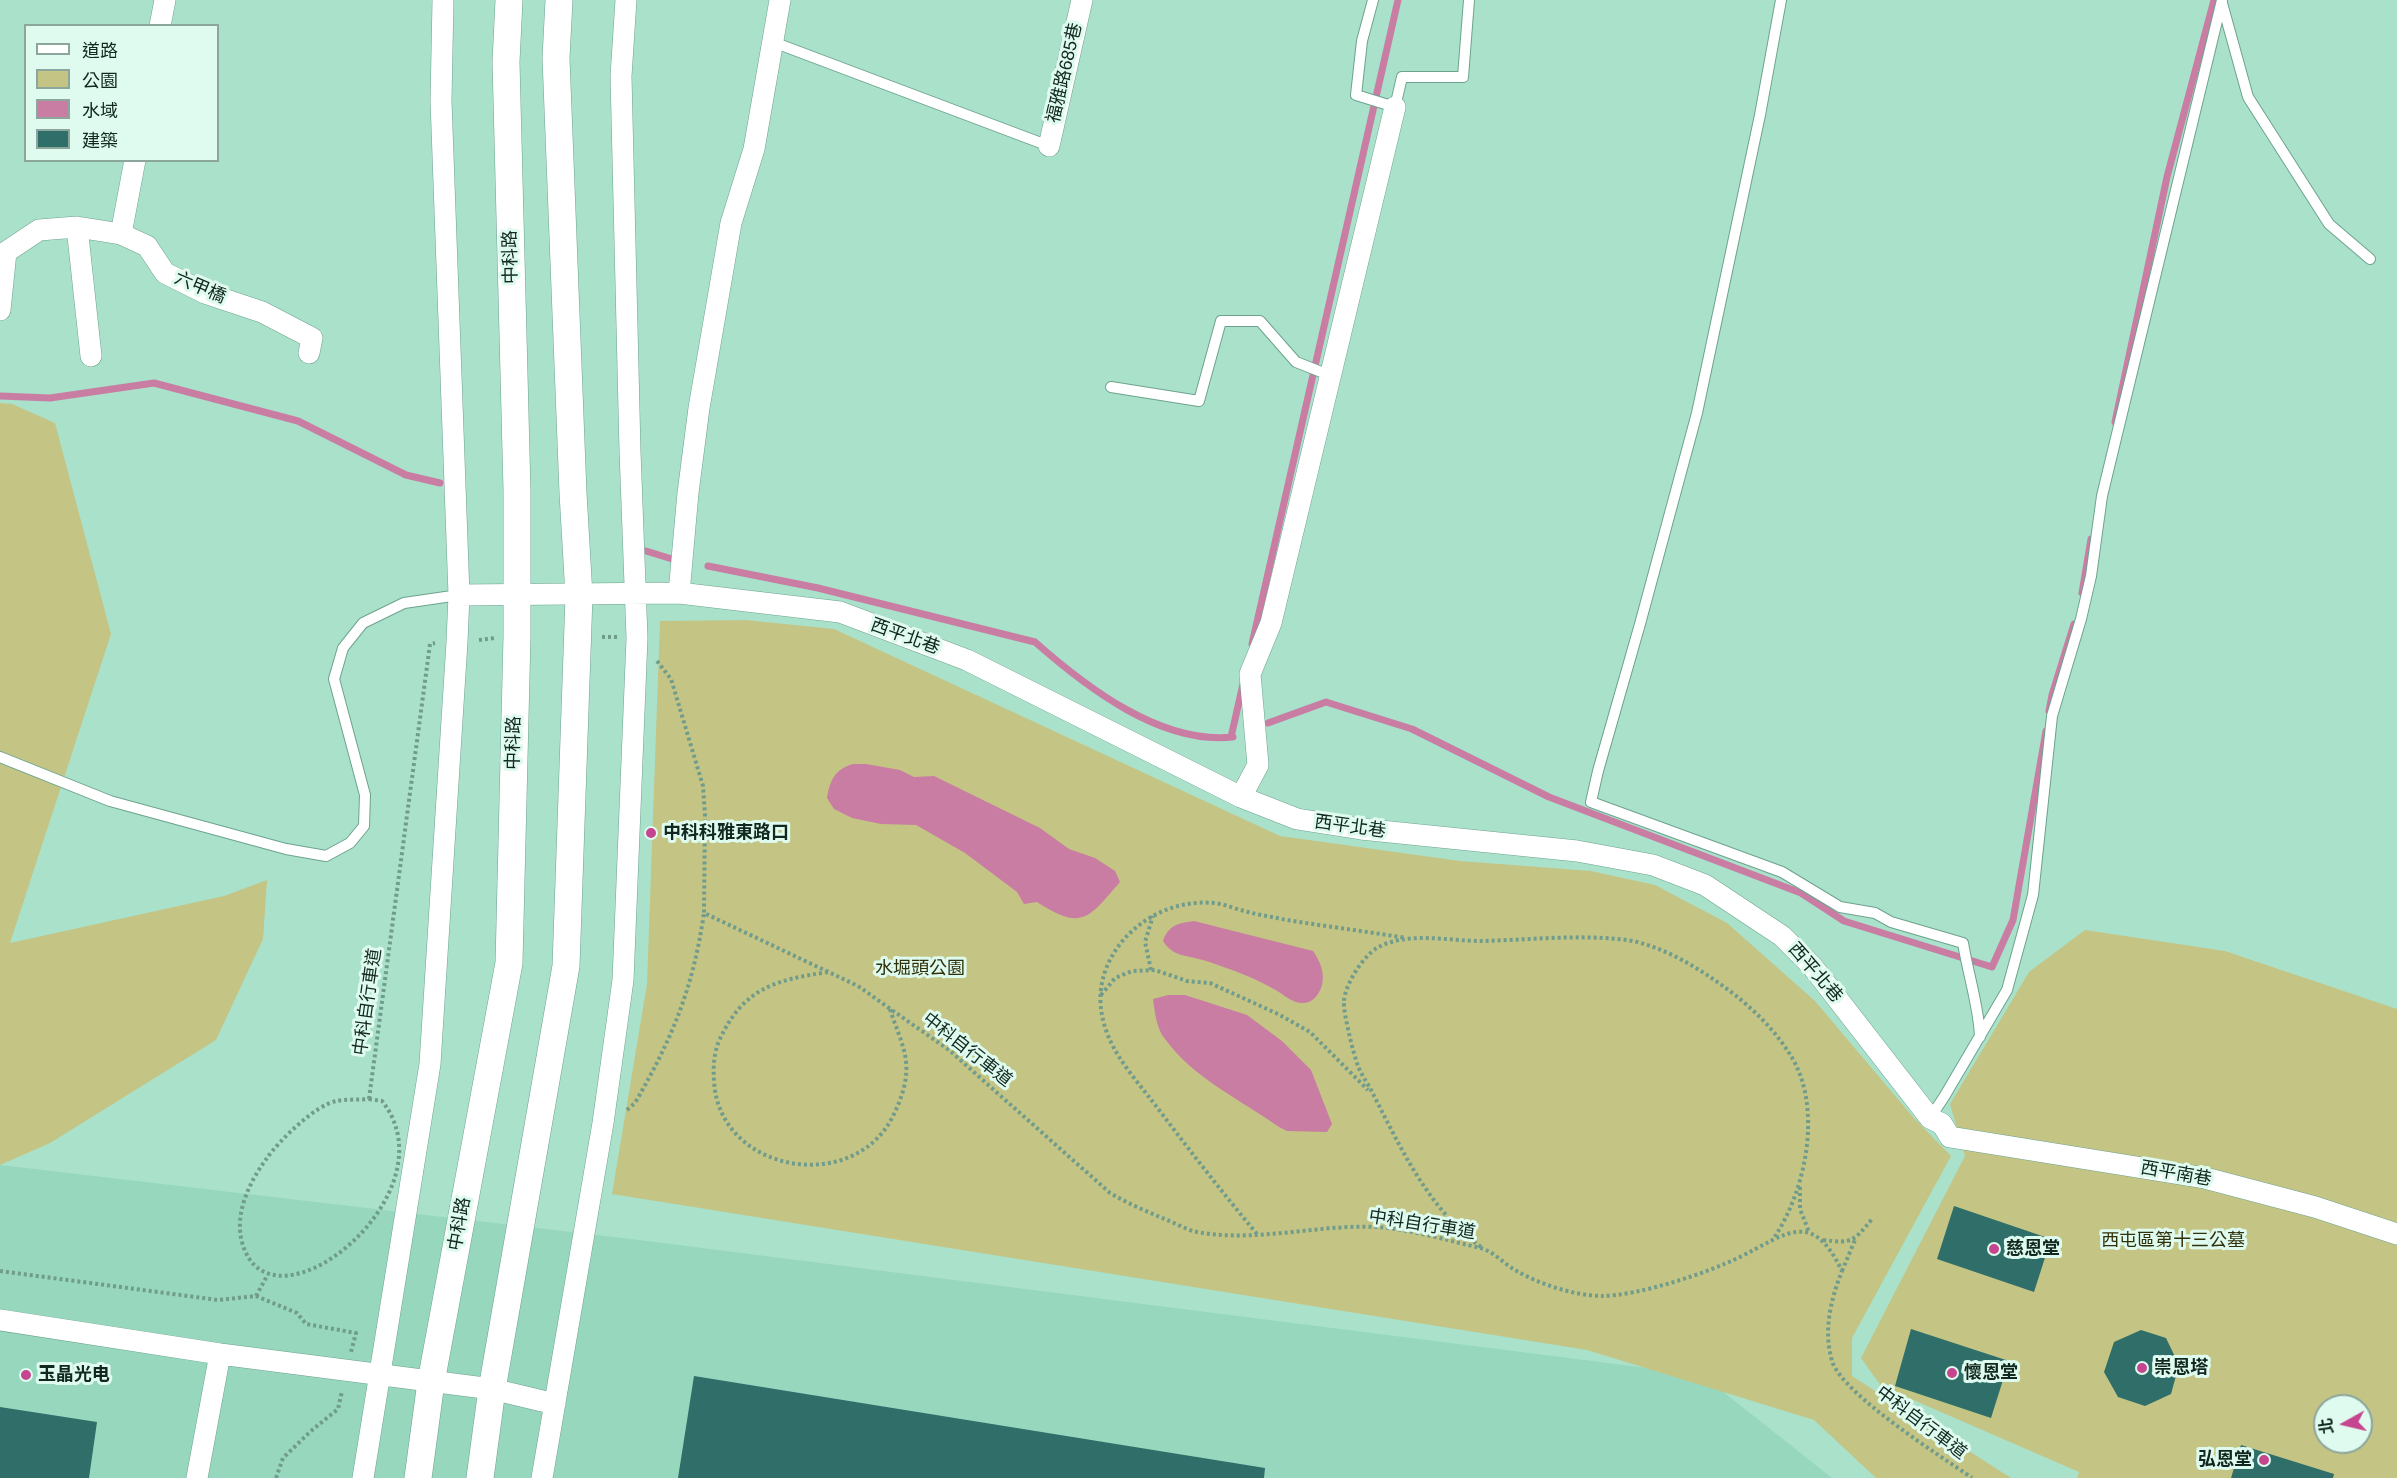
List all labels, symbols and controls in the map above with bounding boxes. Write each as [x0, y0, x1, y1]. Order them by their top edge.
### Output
street label: 福雅路685巷 [1043, 21, 1087, 125]
legend [24, 24, 219, 162]
text: 道路 [82, 41, 118, 61]
text: 公園 [82, 71, 118, 91]
text: 水域 [82, 101, 118, 121]
text: 建築 [82, 131, 118, 151]
street label: 中科路 [500, 230, 522, 284]
street label: 六甲橋 [171, 268, 229, 308]
street label: 西平北巷 [867, 615, 943, 659]
street label: 中科路 [503, 716, 525, 770]
street label: 西平北巷 [1313, 811, 1387, 843]
place label: 中科科雅東路口 [663, 822, 789, 844]
marker: 中科科雅東路口 [644, 826, 658, 840]
street label: 西平北巷 [1783, 939, 1847, 1007]
street label: 中科自行車道 [350, 947, 386, 1057]
park label: 水堀頭公園 [875, 958, 965, 980]
street label: 中科自行車道 [918, 1008, 1016, 1092]
street label: 西平南巷 [2139, 1157, 2213, 1191]
street label: 中科路 [445, 1196, 475, 1252]
street label: 中科自行車道 [1367, 1206, 1477, 1244]
park label: 西屯區第十三公墓 [2101, 1230, 2245, 1252]
place label: 慈恩堂 [2006, 1238, 2060, 1260]
marker: 慈恩堂 [1987, 1242, 2001, 1256]
place label: 崇恩塔 [2154, 1357, 2208, 1379]
marker: 崇恩塔 [2135, 1361, 2149, 1375]
place label: 懷恩堂 [1964, 1362, 2018, 1384]
place label: 玉晶光电 [38, 1364, 110, 1386]
marker: 懷恩堂 [1945, 1366, 1959, 1380]
marker: 玉晶光电 [19, 1368, 33, 1382]
street label: 中科自行車道 [1871, 1382, 1971, 1464]
north arrow [2313, 1394, 2373, 1454]
text: 北 [2317, 1417, 2336, 1435]
place label: 弘恩堂 [2198, 1449, 2252, 1471]
marker: 弘恩堂 [2257, 1453, 2271, 1467]

